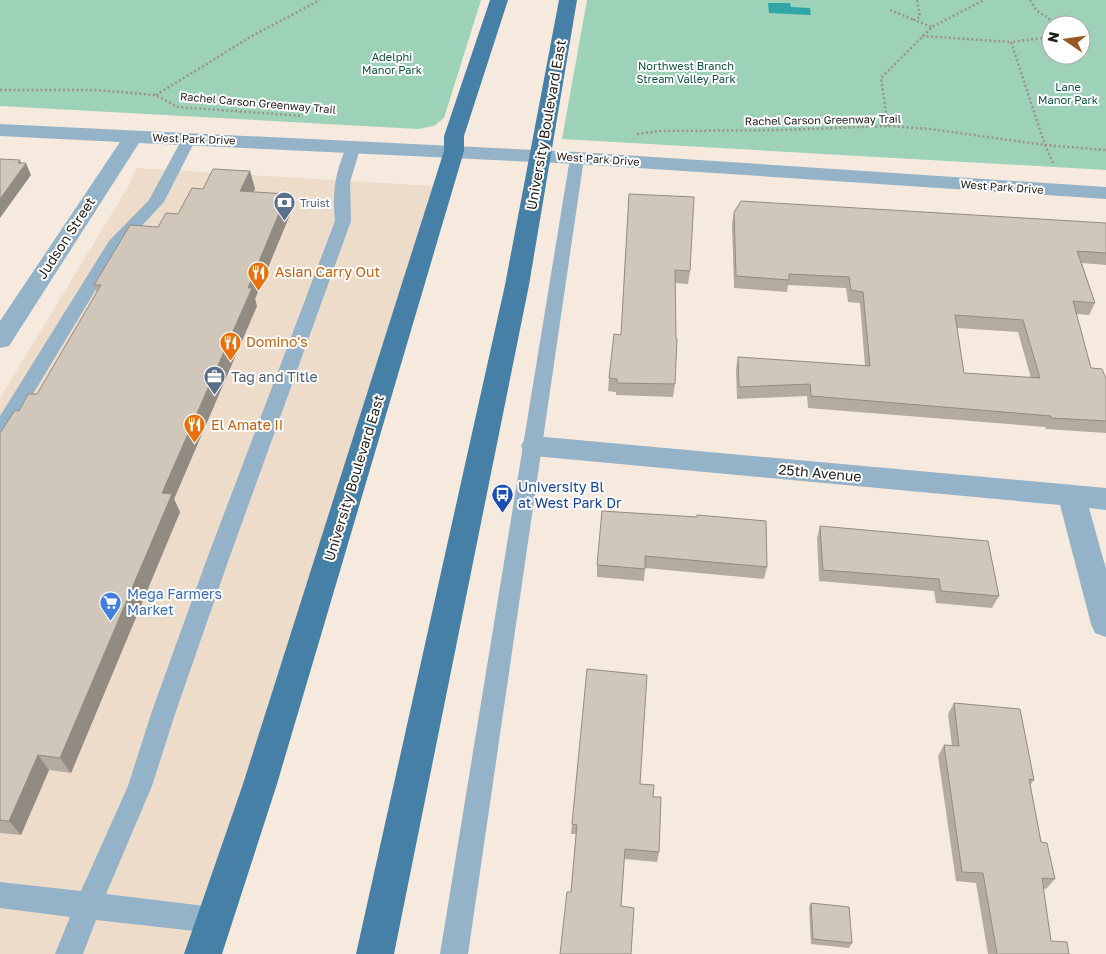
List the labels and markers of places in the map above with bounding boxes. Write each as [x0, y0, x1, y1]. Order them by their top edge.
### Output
bank icon: Truist [272, 191, 296, 222]
place label: Truist [300, 196, 330, 209]
restaurant icon: Asian Carry Out [247, 260, 271, 291]
place label: Asian Carry Out [275, 263, 380, 280]
restaurant icon: Domino's [218, 330, 242, 361]
place label: Domino's [246, 333, 308, 350]
office icon: Tag and Title [203, 365, 227, 396]
place label: Tag and Title [231, 368, 318, 385]
restaurant icon: El Amate II [183, 413, 207, 444]
place label: El Amate II [211, 416, 283, 433]
place label: University Bl at West Park Dr [518, 478, 622, 511]
bus stop icon: University Bl at West Park Dr [490, 483, 514, 514]
place label: Mega Farmers Market [127, 585, 222, 618]
supermarket icon: Mega Farmers Market [99, 590, 123, 621]

